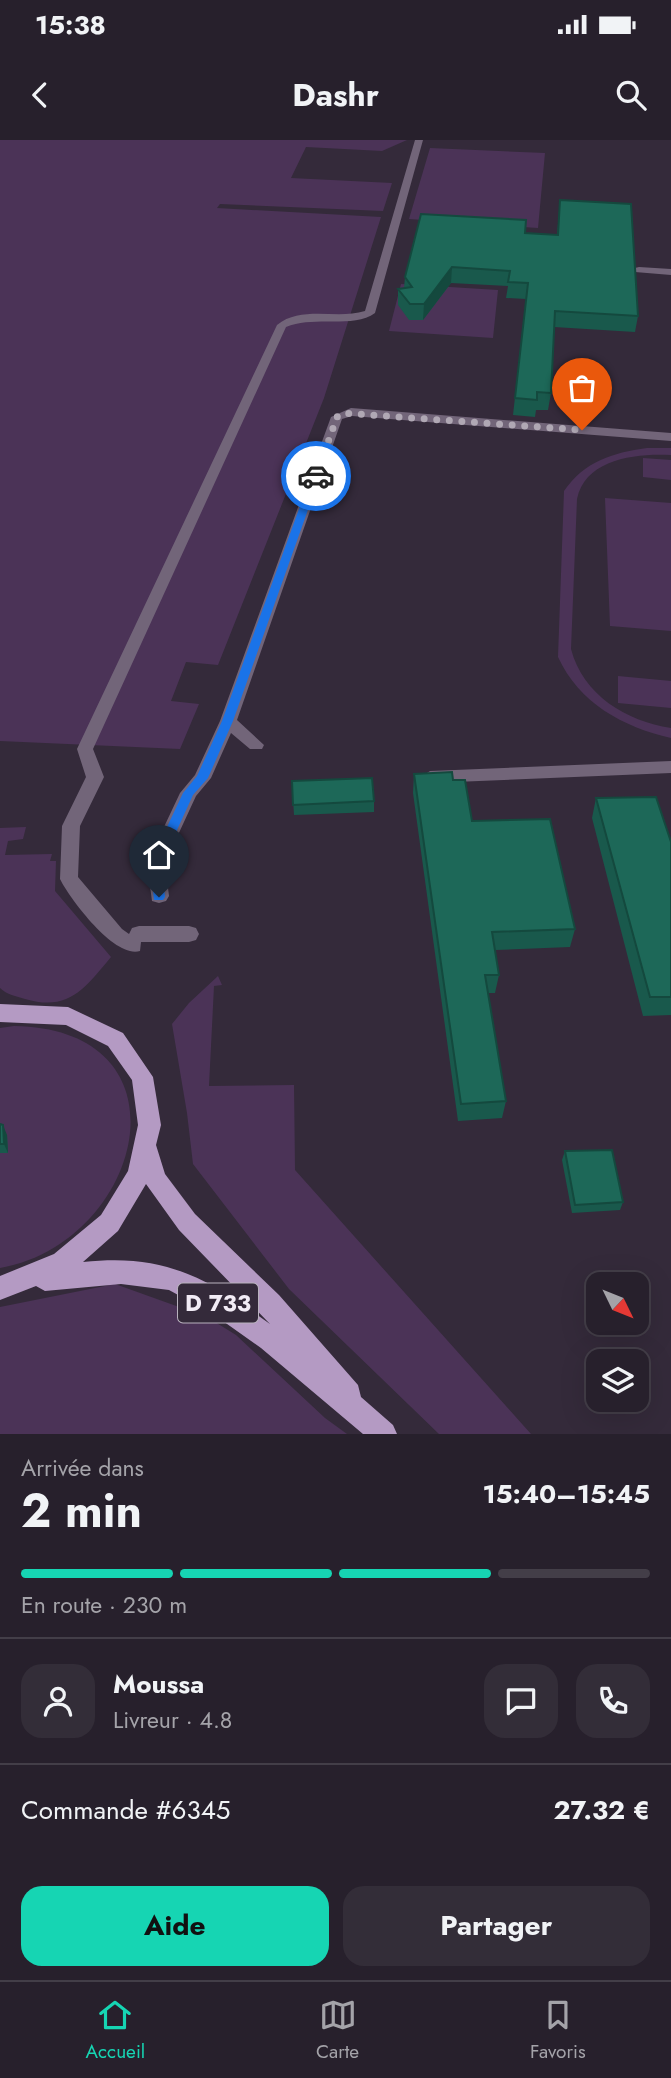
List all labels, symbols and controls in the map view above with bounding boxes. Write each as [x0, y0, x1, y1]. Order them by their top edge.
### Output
text: 15:38 [35, 6, 106, 44]
text: Dashr [292, 72, 379, 118]
icon: back [21, 76, 59, 114]
icon: search [612, 76, 650, 114]
pin [552, 358, 612, 430]
icon: bag [563, 369, 601, 407]
courier [281, 441, 351, 511]
icon: car [297, 457, 335, 495]
pin [129, 825, 189, 897]
icon: home [140, 836, 178, 874]
north arrow [586, 1272, 649, 1335]
map controls [586, 1272, 649, 1412]
road number: D 733 [178, 1284, 258, 1322]
button: layers [586, 1349, 649, 1412]
text: Arrivée dans [21, 1451, 144, 1485]
text: 15:40–15:45 [483, 1475, 650, 1513]
text: 2 min [21, 1478, 142, 1544]
text: En route · 230 m [21, 1588, 187, 1622]
button: person [21, 1664, 95, 1738]
button: chat [484, 1664, 558, 1738]
button: phone [576, 1664, 650, 1738]
text: Moussa [113, 1665, 204, 1703]
text: Livreur · 4.8 [113, 1703, 232, 1737]
text: Commande #6345 [21, 1791, 230, 1829]
text: 27.32 € [553, 1791, 650, 1829]
button: Aide [21, 1886, 329, 1966]
button: Partager [343, 1886, 650, 1966]
tab: Accueil [85, 1996, 145, 2065]
tab: Carte [316, 1996, 359, 2065]
tab: Favoris [530, 1996, 586, 2065]

